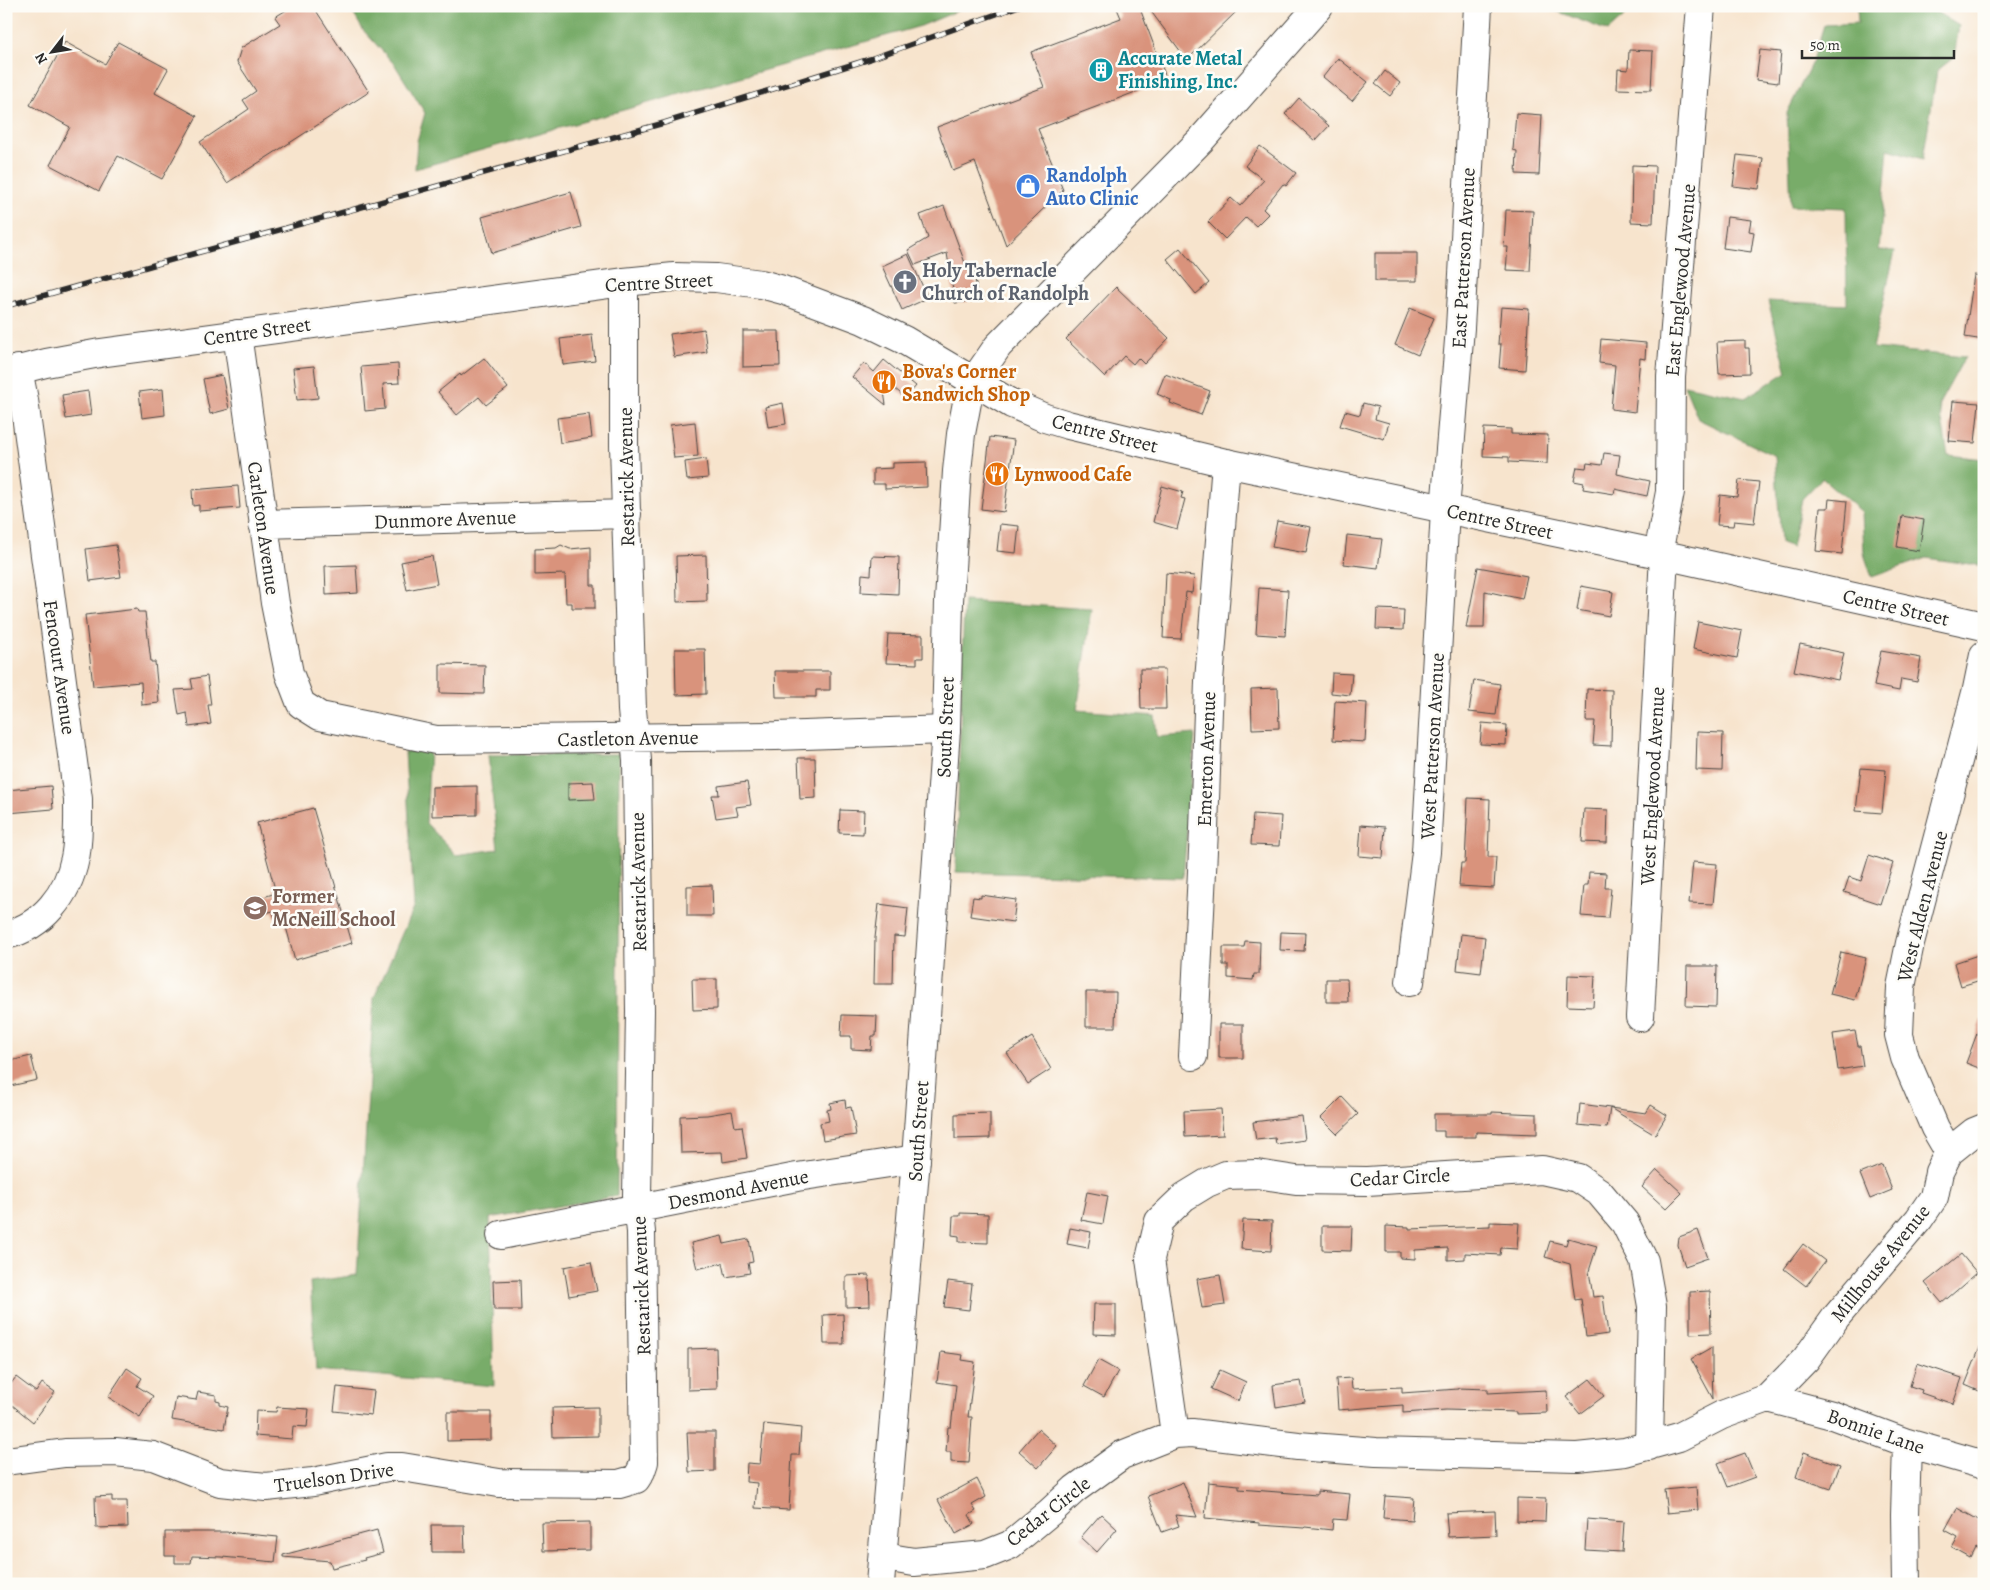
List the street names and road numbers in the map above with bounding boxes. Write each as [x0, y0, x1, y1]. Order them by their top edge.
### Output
street label: East Patterson Avenue [1445, 167, 1482, 349]
street label: East Englewood Avenue [1659, 183, 1702, 378]
street label: Centre Street [604, 266, 714, 299]
street label: Centre Street [202, 311, 313, 352]
street label: Restarick Avenue [612, 407, 641, 547]
street label: Centre Street [1049, 407, 1161, 460]
street label: Carleton Avenue [241, 460, 286, 597]
street label: Centre Street [1444, 497, 1556, 546]
street label: Dunmore Avenue [373, 504, 517, 535]
street label: Centre Street [1840, 582, 1952, 633]
street label: Fencourt Avenue [37, 598, 82, 736]
street label: West Patterson Avenue [1414, 652, 1451, 841]
street label: South Street [930, 675, 961, 778]
street label: West Englewood Avenue [1634, 686, 1671, 887]
street label: Emerton Avenue [1191, 691, 1222, 827]
street label: Castleton Avenue [557, 724, 699, 753]
street label: Restarick Avenue [624, 812, 653, 952]
street label: West Alden Avenue [1890, 828, 1954, 986]
street label: South Street [901, 1079, 936, 1183]
street label: Cedar Circle [1349, 1161, 1451, 1194]
street label: Desmond Avenue [665, 1163, 811, 1216]
street label: Millhouse Avenue [1825, 1199, 1936, 1328]
street label: Restarick Avenue [626, 1216, 657, 1356]
street label: Bonnie Lane [1823, 1402, 1928, 1461]
street label: Truelson Drive [273, 1456, 396, 1499]
street label: Cedar Circle [1000, 1470, 1096, 1553]

